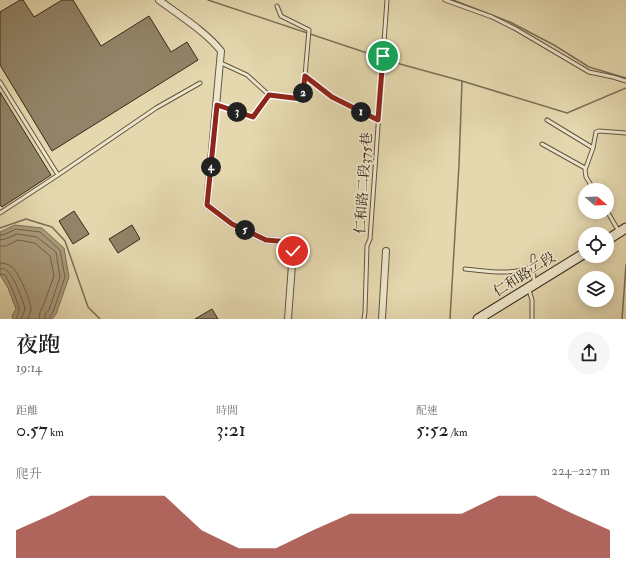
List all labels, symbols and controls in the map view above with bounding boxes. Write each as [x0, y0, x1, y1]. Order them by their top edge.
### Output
pin [366, 39, 400, 73]
icon: arrive [372, 45, 394, 67]
pin: 2 [293, 83, 313, 103]
text: 2 [300, 86, 306, 99]
pin: 3 [227, 102, 247, 122]
pin: 1 [351, 102, 371, 122]
text: 3 [235, 105, 239, 118]
text: 1 [359, 105, 363, 118]
street label: 仁和路二段375巷 [351, 132, 376, 234]
pin: 4 [201, 157, 221, 177]
text: 4 [208, 160, 214, 173]
north arrow [578, 183, 614, 219]
map controls [578, 183, 614, 307]
pin: 5 [235, 220, 255, 240]
text: 5 [243, 223, 247, 236]
button: locate [578, 227, 614, 263]
pin [276, 234, 310, 268]
icon: check [282, 240, 304, 262]
street label: 仁和路二段 [490, 249, 558, 300]
button: layers [578, 271, 614, 307]
text: 夜跑 [16, 331, 60, 359]
button: share [568, 332, 610, 374]
text: 19:14 [16, 360, 42, 376]
text: 距離 [16, 404, 38, 417]
text: 時間 [216, 404, 238, 417]
text: 配速 [416, 404, 438, 417]
text: 0.57 [16, 417, 48, 442]
text: 3:21 [216, 417, 246, 442]
text: 5:52 [416, 417, 449, 442]
text: km [48, 426, 64, 439]
text: /km [449, 426, 468, 439]
text: 224–227 m [551, 463, 610, 479]
text: 爬升 [16, 466, 42, 482]

